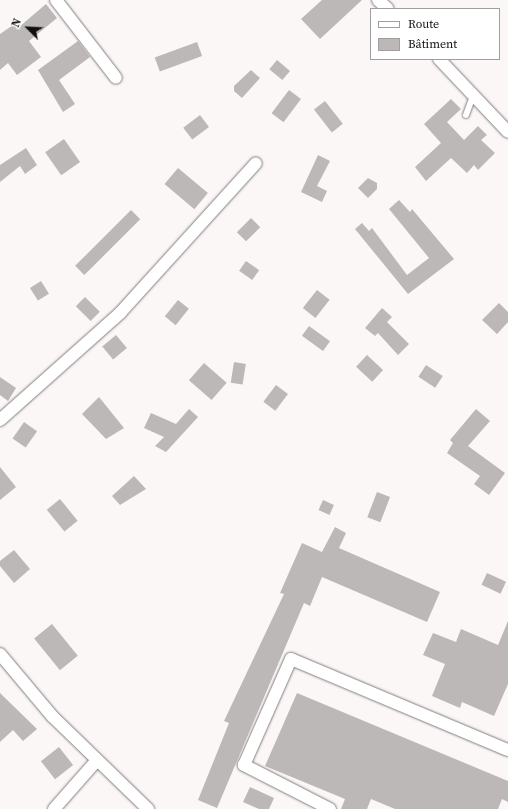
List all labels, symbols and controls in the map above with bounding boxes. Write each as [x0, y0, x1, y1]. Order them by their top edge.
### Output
north arrow [8, 8, 48, 48]
legend [370, 8, 500, 60]
text: N [8, 16, 25, 30]
text: Route [408, 16, 439, 32]
text: Bâtiment [408, 36, 457, 52]

